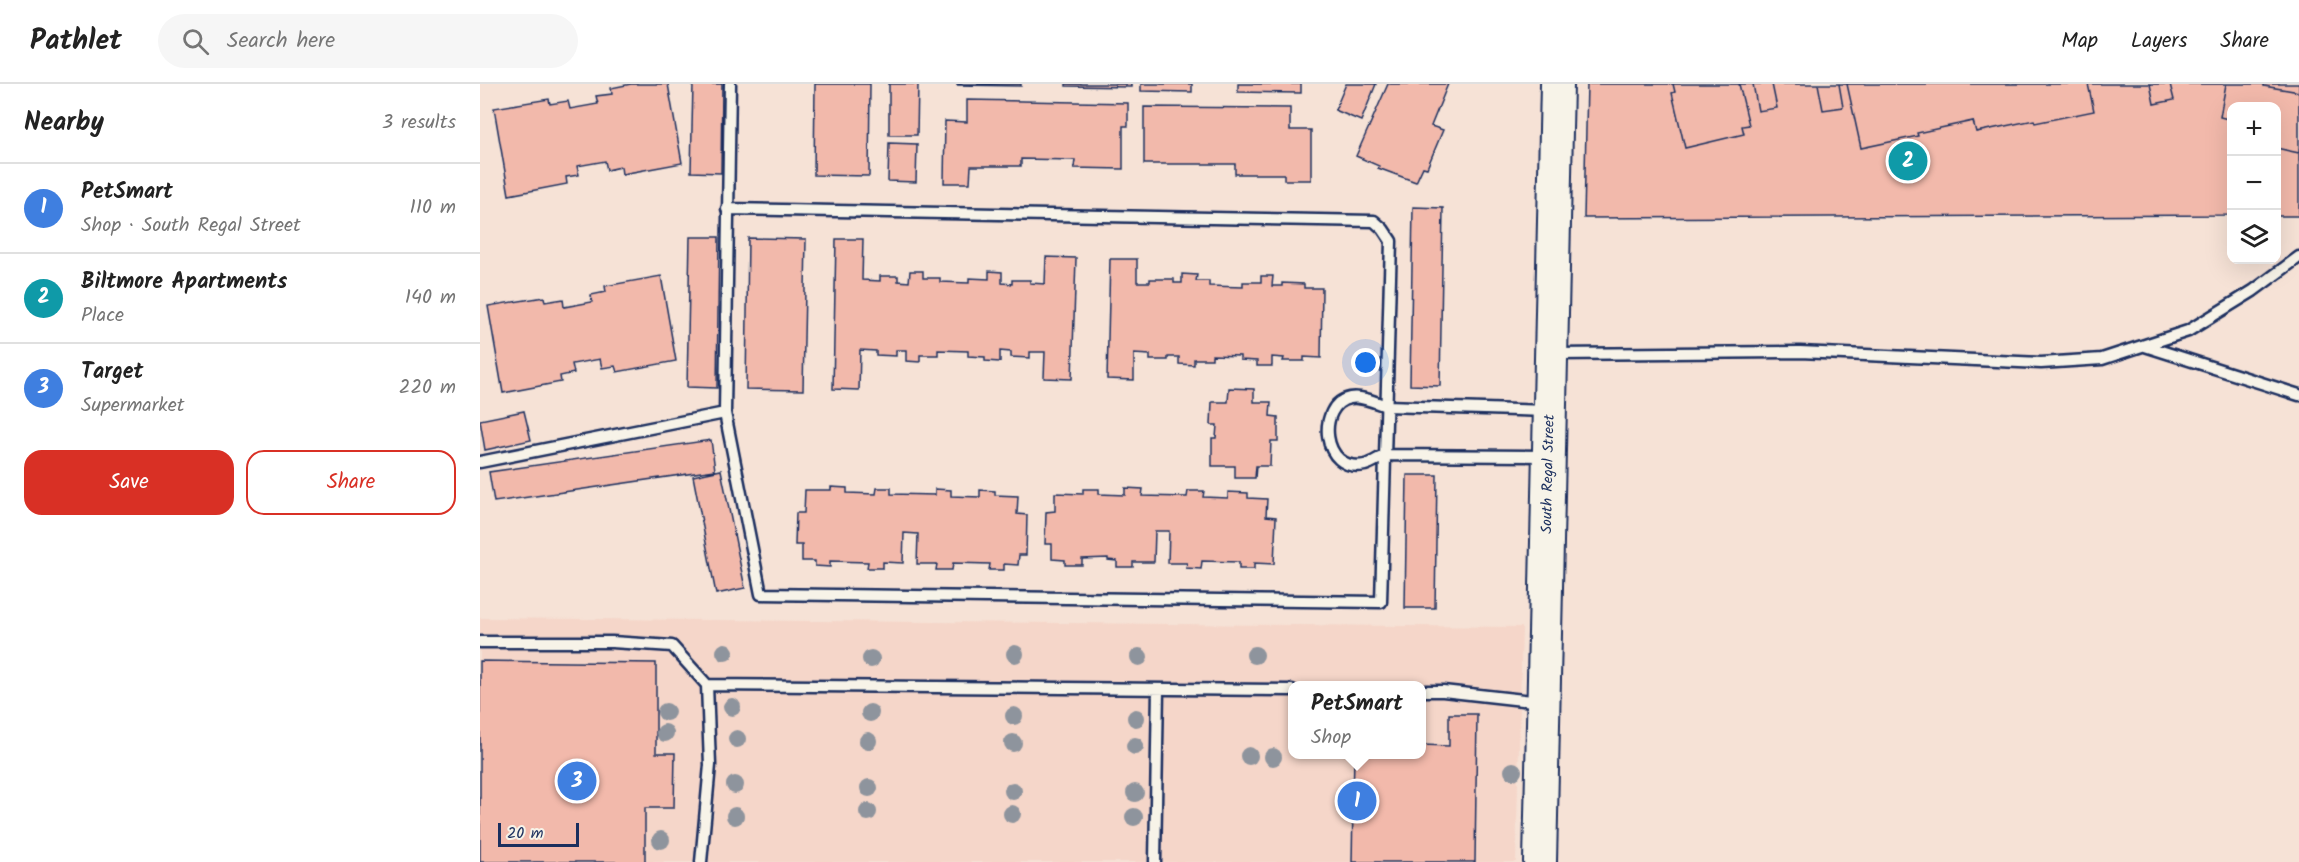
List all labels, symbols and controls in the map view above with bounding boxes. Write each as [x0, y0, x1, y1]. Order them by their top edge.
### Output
search box [158, 14, 578, 68]
text: Pathlet [30, 19, 122, 64]
text: Search here [227, 24, 335, 59]
icon: search [179, 25, 212, 58]
text: Map [2061, 25, 2098, 58]
text: Layers [2131, 25, 2187, 58]
text: Share [2220, 25, 2269, 58]
text: Nearby [24, 102, 104, 144]
map controls [2227, 102, 2281, 264]
button: + [2227, 102, 2281, 156]
text: 3 results [382, 107, 456, 139]
pin: 2 [1888, 138, 1928, 184]
button: − [2227, 156, 2281, 210]
text: PetSmart [81, 175, 173, 210]
text: 1 [40, 192, 47, 224]
text: 110 m [410, 192, 456, 224]
text: Shop · South Regal Street [81, 210, 301, 242]
button: layers [2227, 210, 2281, 264]
text: Biltmore Apartments [81, 265, 287, 300]
text: 2 [38, 282, 49, 314]
text: 140 m [405, 282, 456, 314]
text: Place [81, 300, 124, 332]
your location [1351, 348, 1380, 377]
text: Target [81, 355, 143, 390]
text: 3 [38, 372, 49, 404]
text: 220 m [399, 372, 456, 404]
text: Supermarket [81, 390, 184, 422]
street label: South Regal Street [1535, 414, 1562, 534]
button: Save [24, 450, 234, 515]
button: Share [246, 450, 456, 515]
popup [1288, 681, 1426, 759]
text: PetSmart [1311, 687, 1403, 722]
text: Shop [1311, 722, 1351, 754]
pin: 3 [558, 758, 596, 804]
pin: 1 [1338, 778, 1376, 824]
scale bar [498, 820, 579, 848]
text: 20 m [507, 821, 543, 846]

